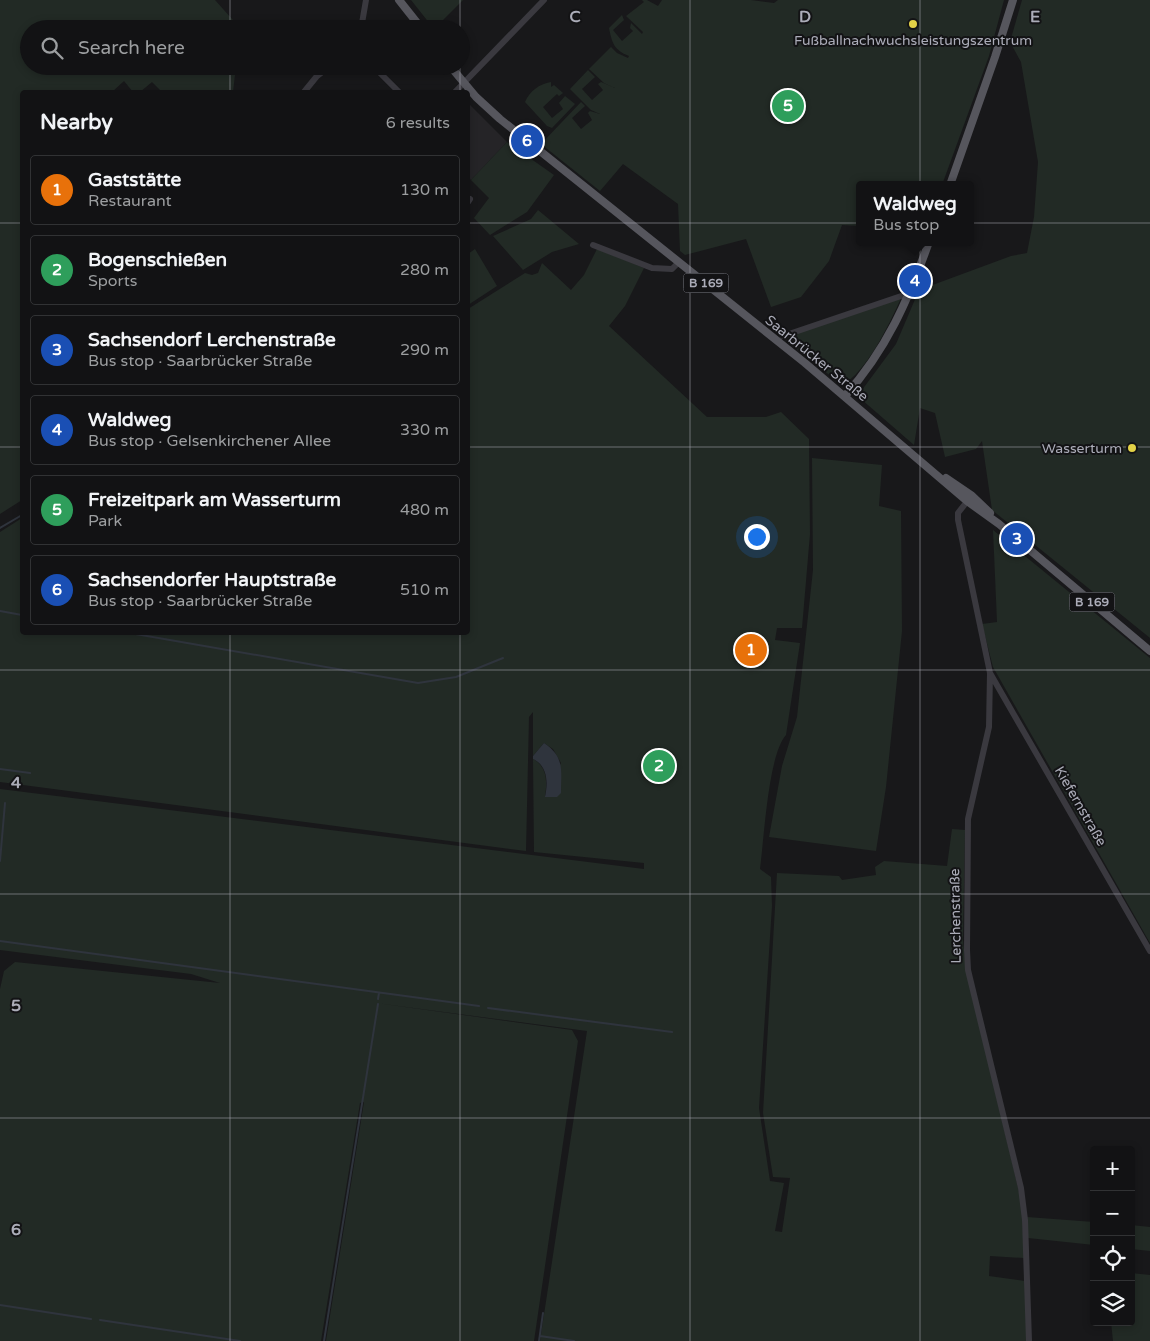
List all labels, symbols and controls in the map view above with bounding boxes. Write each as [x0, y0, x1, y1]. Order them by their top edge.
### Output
text: C [569, 7, 581, 27]
text: D [799, 7, 811, 27]
text: E [1030, 7, 1040, 27]
marker: Fußballnachwuchsleistungszentrum [907, 18, 919, 30]
search box [20, 20, 470, 75]
place label: Fußballnachwuchsleistungszentrum [794, 32, 1032, 49]
icon: search [38, 34, 66, 62]
text: Search here [78, 37, 185, 59]
pin: 5 [772, 87, 804, 125]
text: Nearby [40, 110, 113, 135]
text: 6 results [386, 113, 450, 133]
pin: 6 [511, 122, 543, 160]
text: Gaststätte [88, 169, 181, 191]
text: 1 [52, 180, 62, 200]
text: 130 m [400, 180, 449, 200]
popup [856, 181, 974, 246]
text: Restaurant [88, 191, 172, 211]
text: Waldweg [873, 193, 957, 215]
text: Bus stop [873, 215, 939, 235]
text: Bogenschießen [88, 249, 227, 271]
text: 2 [52, 260, 62, 280]
text: 280 m [400, 260, 449, 280]
pin: 4 [899, 262, 931, 300]
text: Sports [88, 271, 137, 291]
road number: B 169 [684, 274, 728, 292]
street label: Saarbrücker Straße [762, 312, 872, 405]
text: Sachsendorf Lerchenstraße [88, 329, 336, 351]
text: 3 [52, 340, 62, 360]
text: 290 m [400, 340, 449, 360]
text: Bus stop · Saarbrücker Straße [88, 351, 312, 371]
text: Waldweg [88, 409, 172, 431]
text: 4 [52, 420, 62, 440]
text: 330 m [400, 420, 449, 440]
text: Bus stop · Gelsenkirchener Allee [88, 431, 331, 451]
place label: Wasserturm [1042, 440, 1122, 457]
marker: Wasserturm [1126, 442, 1138, 454]
text: Freizeitpark am Wasserturm [88, 489, 341, 511]
text: 5 [52, 500, 62, 520]
text: 480 m [400, 500, 449, 520]
text: Park [88, 511, 122, 531]
pin: 3 [1001, 520, 1033, 558]
your location [744, 524, 770, 550]
text: Sachsendorfer Hauptstraße [88, 569, 336, 591]
text: 6 [52, 580, 62, 600]
text: 510 m [400, 580, 449, 600]
text: Bus stop · Saarbrücker Straße [88, 591, 312, 611]
road number: B 169 [1070, 592, 1114, 612]
pin: 1 [735, 631, 767, 669]
pin: 2 [643, 747, 675, 785]
street label: Kiefernstraße [1051, 763, 1110, 849]
text: 4 [11, 773, 21, 793]
street label: Lerchenstraße [946, 868, 965, 964]
text: 5 [11, 996, 21, 1016]
map controls [1090, 1146, 1135, 1326]
button: + [1090, 1146, 1135, 1191]
button: − [1090, 1191, 1135, 1236]
text: 6 [11, 1220, 21, 1240]
button: locate [1090, 1236, 1135, 1281]
button: layers [1090, 1281, 1135, 1326]

